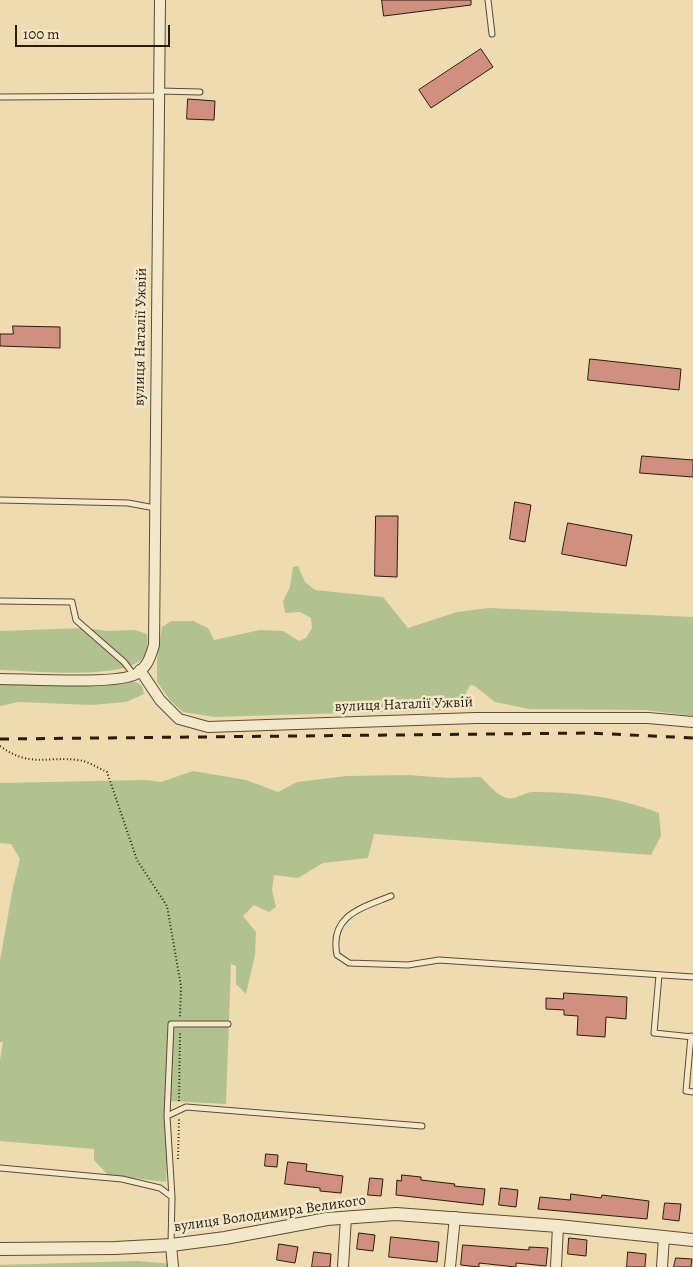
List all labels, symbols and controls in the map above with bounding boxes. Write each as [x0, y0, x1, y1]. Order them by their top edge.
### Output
scale bar [18, 15, 172, 47]
text: 100 m [23, 24, 60, 44]
street label: вулиця Наталії Ужвій [131, 268, 151, 406]
street label: вулиця Наталії Ужвій [334, 694, 474, 716]
street label: вулиця Володимира Великого [173, 1192, 367, 1236]

